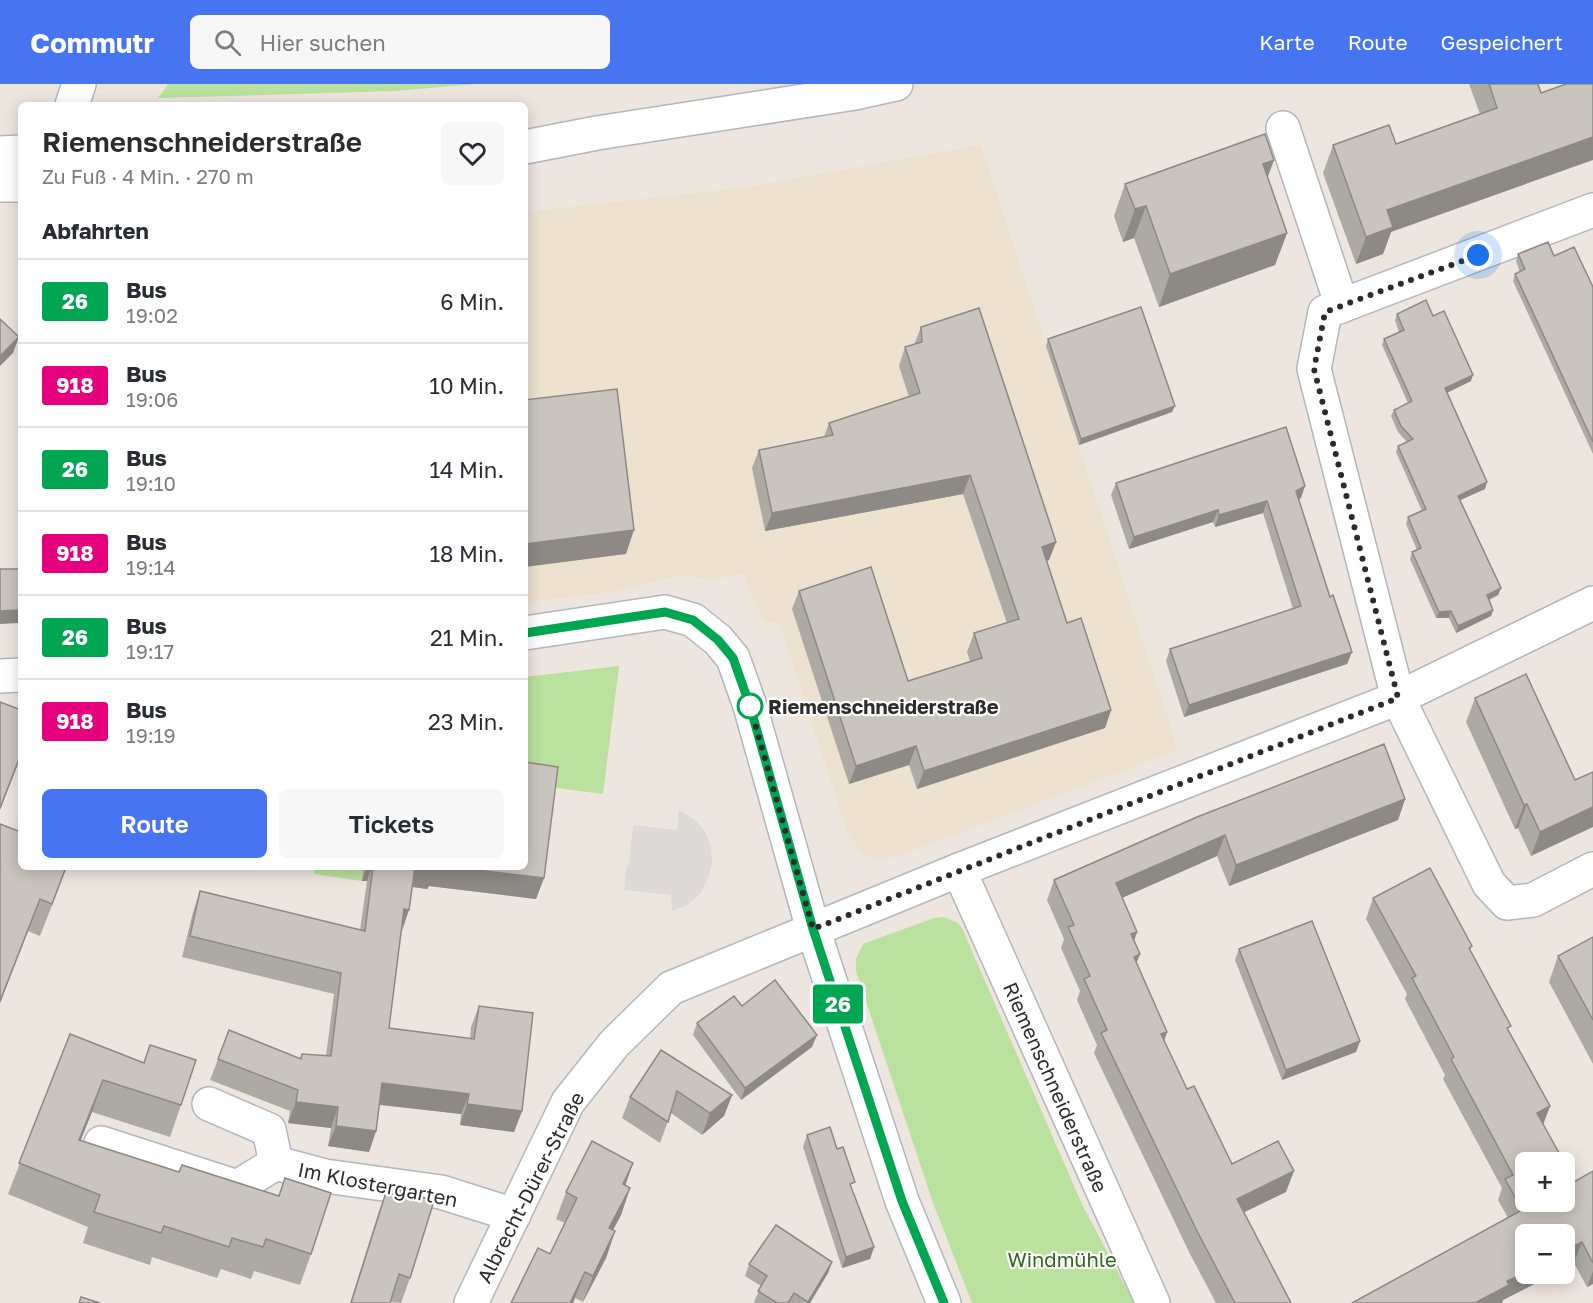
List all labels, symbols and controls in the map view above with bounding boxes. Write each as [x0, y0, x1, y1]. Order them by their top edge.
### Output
search box [190, 15, 610, 69]
text: Commutr [30, 26, 154, 59]
icon: search [211, 26, 244, 59]
text: Hier suchen [259, 29, 386, 56]
text: Karte [1259, 29, 1315, 55]
text: Route [1348, 29, 1408, 55]
text: Gespeichert [1441, 29, 1563, 55]
button: heart [441, 122, 504, 185]
text: Riemenschneiderstraße [42, 125, 362, 158]
text: Zu Fuß · 4 Min. · 270 m [42, 164, 254, 188]
text: Abfahrten [42, 217, 149, 244]
your location [1463, 240, 1493, 270]
text: Bus [126, 276, 167, 303]
text: 26 [62, 288, 88, 314]
text: 6 Min. [440, 288, 504, 315]
text: 19:02 [126, 303, 178, 327]
text: Bus [126, 360, 167, 387]
text: 918 [56, 372, 94, 398]
text: 10 Min. [429, 372, 504, 399]
text: 19:06 [126, 387, 178, 411]
text: Bus [126, 444, 167, 471]
text: 26 [62, 456, 88, 482]
text: 14 Min. [429, 456, 504, 483]
text: 19:10 [126, 471, 176, 495]
text: Bus [126, 528, 167, 555]
text: 918 [56, 540, 94, 566]
text: 18 Min. [429, 540, 504, 567]
text: 19:14 [126, 555, 176, 579]
text: Bus [126, 612, 167, 639]
text: 26 [62, 624, 88, 650]
text: 21 Min. [430, 624, 504, 651]
text: 19:17 [126, 639, 174, 663]
marker: Riemenschneiderstraße [737, 693, 763, 719]
place label: Riemenschneiderstraße [768, 694, 999, 718]
text: Bus [126, 696, 167, 723]
text: 918 [56, 708, 94, 734]
text: 23 Min. [428, 708, 504, 735]
text: 19:19 [126, 723, 176, 747]
button: Route [42, 789, 267, 858]
button: Tickets [279, 789, 504, 858]
street label: Riemenschneiderstraße [999, 978, 1113, 1196]
line badge: 26 [811, 984, 865, 1024]
text: 26 [825, 991, 851, 1017]
street label: Albrecht-Dürer-Straße [471, 1088, 589, 1286]
map controls [1515, 1152, 1575, 1284]
button: + [1515, 1152, 1575, 1212]
street label: Im Klostergarten [296, 1157, 460, 1211]
button: − [1515, 1224, 1575, 1284]
park label: Windmühle [1007, 1247, 1117, 1271]

